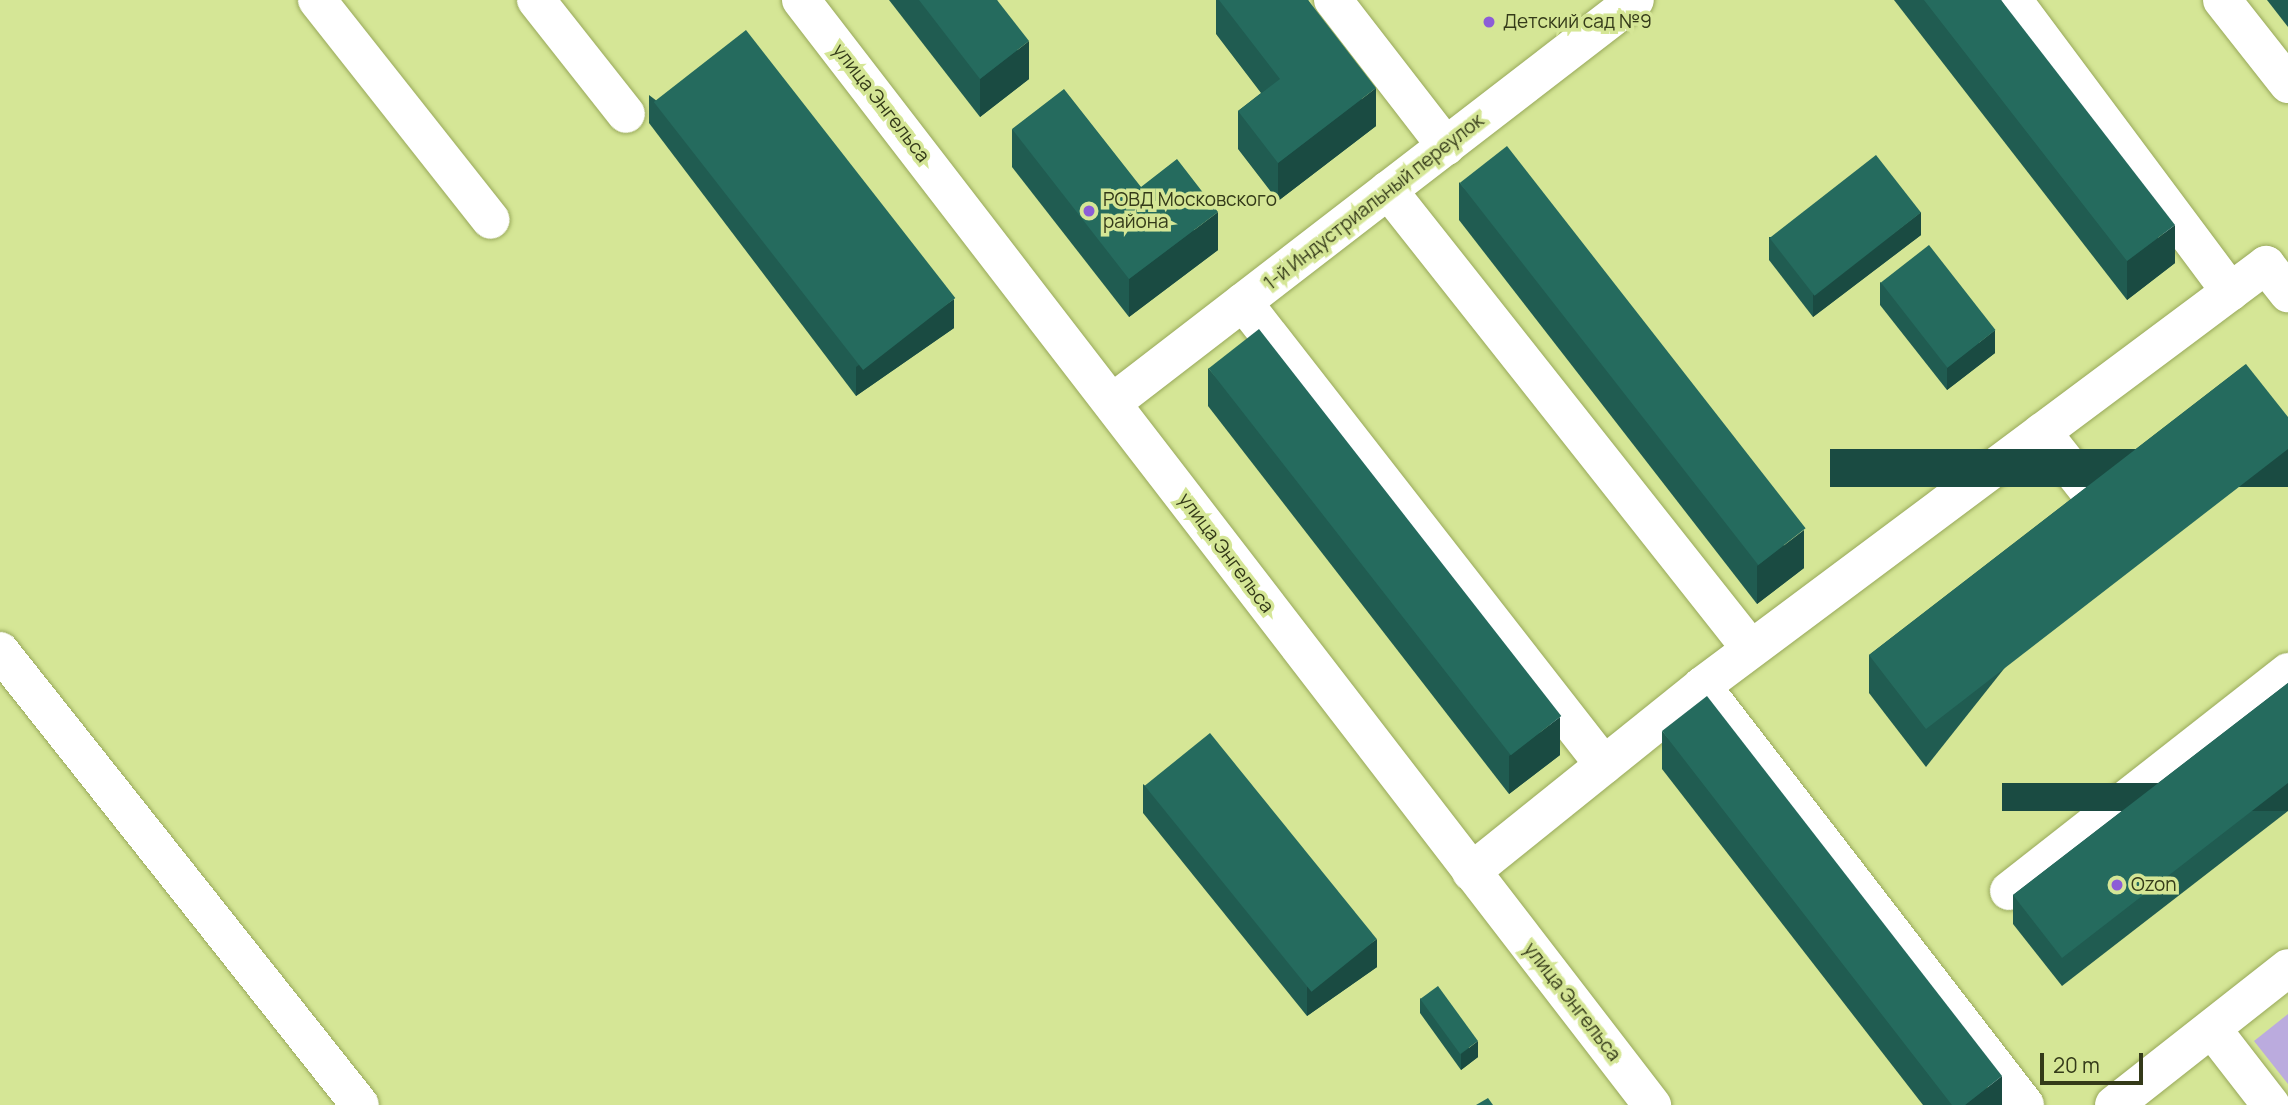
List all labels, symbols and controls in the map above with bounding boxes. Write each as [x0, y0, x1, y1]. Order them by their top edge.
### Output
place label: Детский сад №9 [1503, 11, 1652, 33]
marker: Детский сад №9 [1481, 14, 1497, 30]
street label: улица Энгельса [828, 39, 934, 167]
street label: 1-й Индустриальный переулок [1260, 109, 1488, 295]
place label: РОВД Московского района [1103, 189, 1277, 233]
marker: РОВД Московского района [1081, 203, 1097, 219]
street label: улица Энгельса [1174, 489, 1278, 617]
place label: Ozon [2131, 874, 2177, 896]
marker: Ozon [2109, 877, 2125, 893]
street label: улица Энгельса [1519, 938, 1625, 1066]
scale bar [2043, 1038, 2146, 1082]
text: 20 m [2053, 1051, 2100, 1079]

